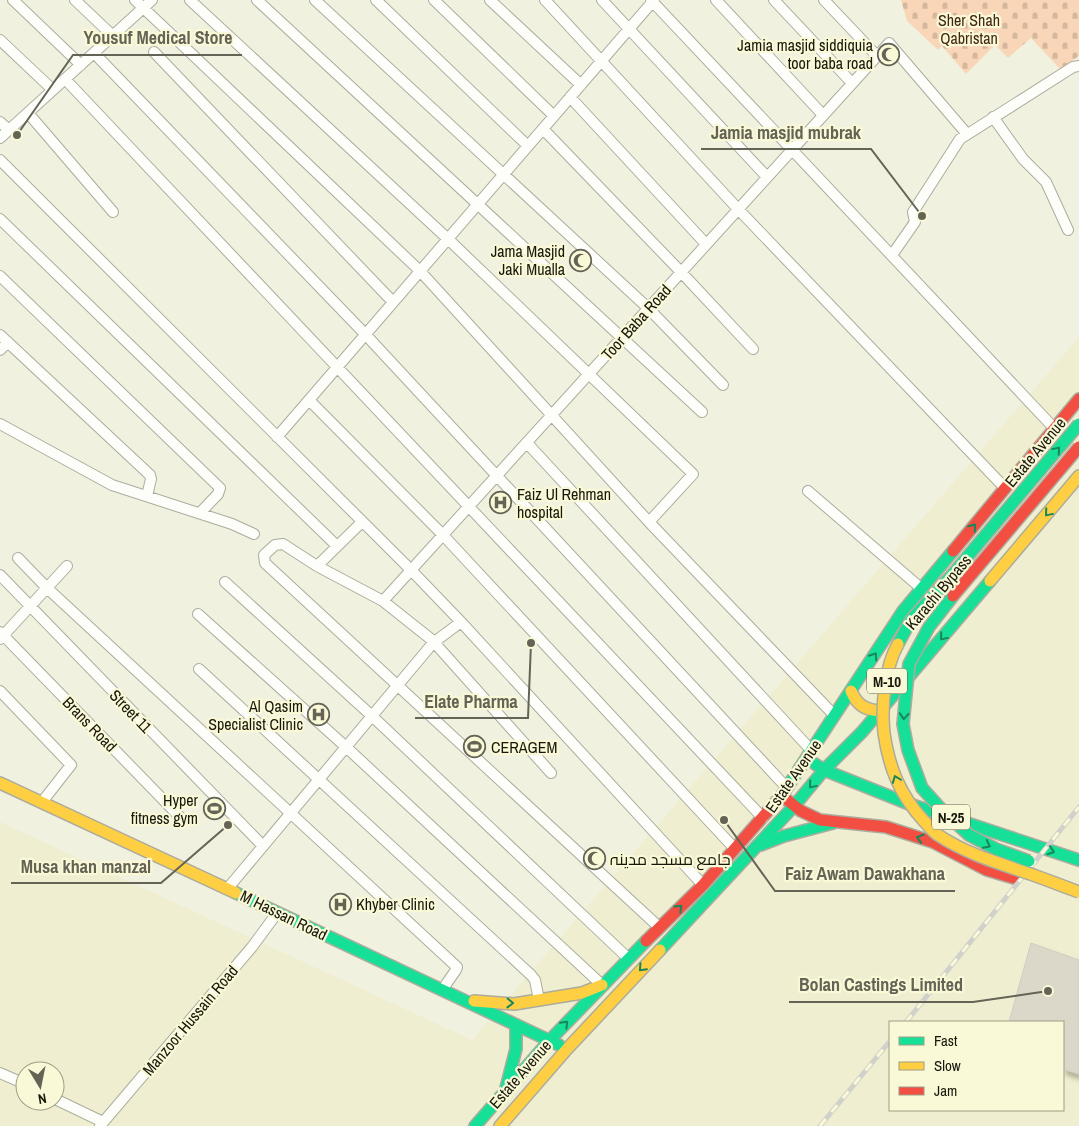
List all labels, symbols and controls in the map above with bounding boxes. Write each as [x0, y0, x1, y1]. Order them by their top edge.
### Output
park label: Sher Shah Qabristan [938, 9, 1000, 49]
callout: Yousuf Medical Store [73, 22, 242, 55]
text: Yousuf Medical Store [83, 25, 233, 50]
place label: Jamia masjid siddiquia toor baba road [737, 34, 874, 74]
mosque icon: Jamia masjid siddiquia toor baba road [877, 42, 901, 66]
callout: Jamia masjid mubrak [701, 116, 871, 149]
text: Jamia masjid mubrak [711, 120, 862, 145]
place label: Jama Masjid Jaki Mualla [491, 240, 566, 280]
mosque icon: Jama Masjid Jaki Mualla [569, 248, 593, 272]
street label: Toor Baba Road [596, 279, 676, 365]
street label: Estate Avenue [999, 413, 1071, 491]
one-way arrow [1051, 447, 1060, 456]
place label: Faiz Ul Rehman hospital [517, 483, 611, 523]
hospital icon: Faiz Ul Rehman hospital [489, 491, 513, 515]
one-way arrow [1044, 507, 1053, 516]
one-way arrow [967, 524, 975, 533]
street label: Karachi Bypass [900, 550, 976, 634]
one-way arrow [939, 631, 948, 640]
one-way arrow [868, 652, 877, 661]
road number: M-10 [867, 668, 907, 694]
street label: Street 11 [105, 685, 158, 738]
callout: Elate Pharma [415, 685, 528, 718]
text: Elate Pharma [424, 689, 519, 714]
street label: Brans Road [58, 691, 122, 757]
place label: Al Qasim Specialist Clinic [208, 695, 303, 735]
hospital icon: Al Qasim Specialist Clinic [307, 703, 331, 727]
one-way arrow [898, 712, 909, 720]
sports icon: CERAGEM [463, 735, 487, 759]
street label: Estate Avenue [760, 735, 826, 817]
place label: CERAGEM [491, 736, 557, 758]
one-way arrow [892, 775, 902, 783]
one-way arrow [808, 779, 817, 788]
place label: Hyper fitness gym [131, 789, 199, 829]
sports icon: Hyper fitness gym [202, 797, 226, 821]
road number: N-25 [932, 804, 970, 830]
one-way arrow [916, 833, 925, 843]
one-way arrow [982, 839, 991, 849]
one-way arrow [1046, 845, 1055, 855]
mosque icon: جامع مسجد مدینہ [582, 847, 606, 871]
place label: جامع مسجد مدینہ [610, 848, 731, 871]
callout: Musa khan manzal [11, 850, 161, 883]
text: Musa khan manzal [21, 854, 151, 879]
callout: Faiz Awam Dawakhana [775, 858, 955, 891]
text: Faiz Awam Dawakhana [785, 861, 946, 886]
street label: M Hassan Road [237, 884, 331, 946]
hospital icon: Khyber Clinic [328, 892, 352, 916]
place label: Khyber Clinic [356, 893, 435, 915]
one-way arrow [673, 905, 682, 914]
street label: Manzoor Hussain Road [137, 960, 243, 1080]
one-way arrow [639, 962, 648, 971]
callout: Bolan Castings Limited [789, 969, 973, 1002]
text: Bolan Castings Limited [799, 972, 963, 997]
one-way arrow [506, 998, 514, 1008]
one-way arrow [559, 1021, 568, 1030]
legend [889, 1021, 1064, 1111]
text: Fast [934, 1030, 958, 1051]
street label: Estate Avenue [484, 1035, 556, 1113]
text: Slow [934, 1055, 961, 1076]
north arrow [15, 1061, 65, 1111]
text: Jam [934, 1080, 957, 1101]
text: N [37, 1089, 48, 1108]

